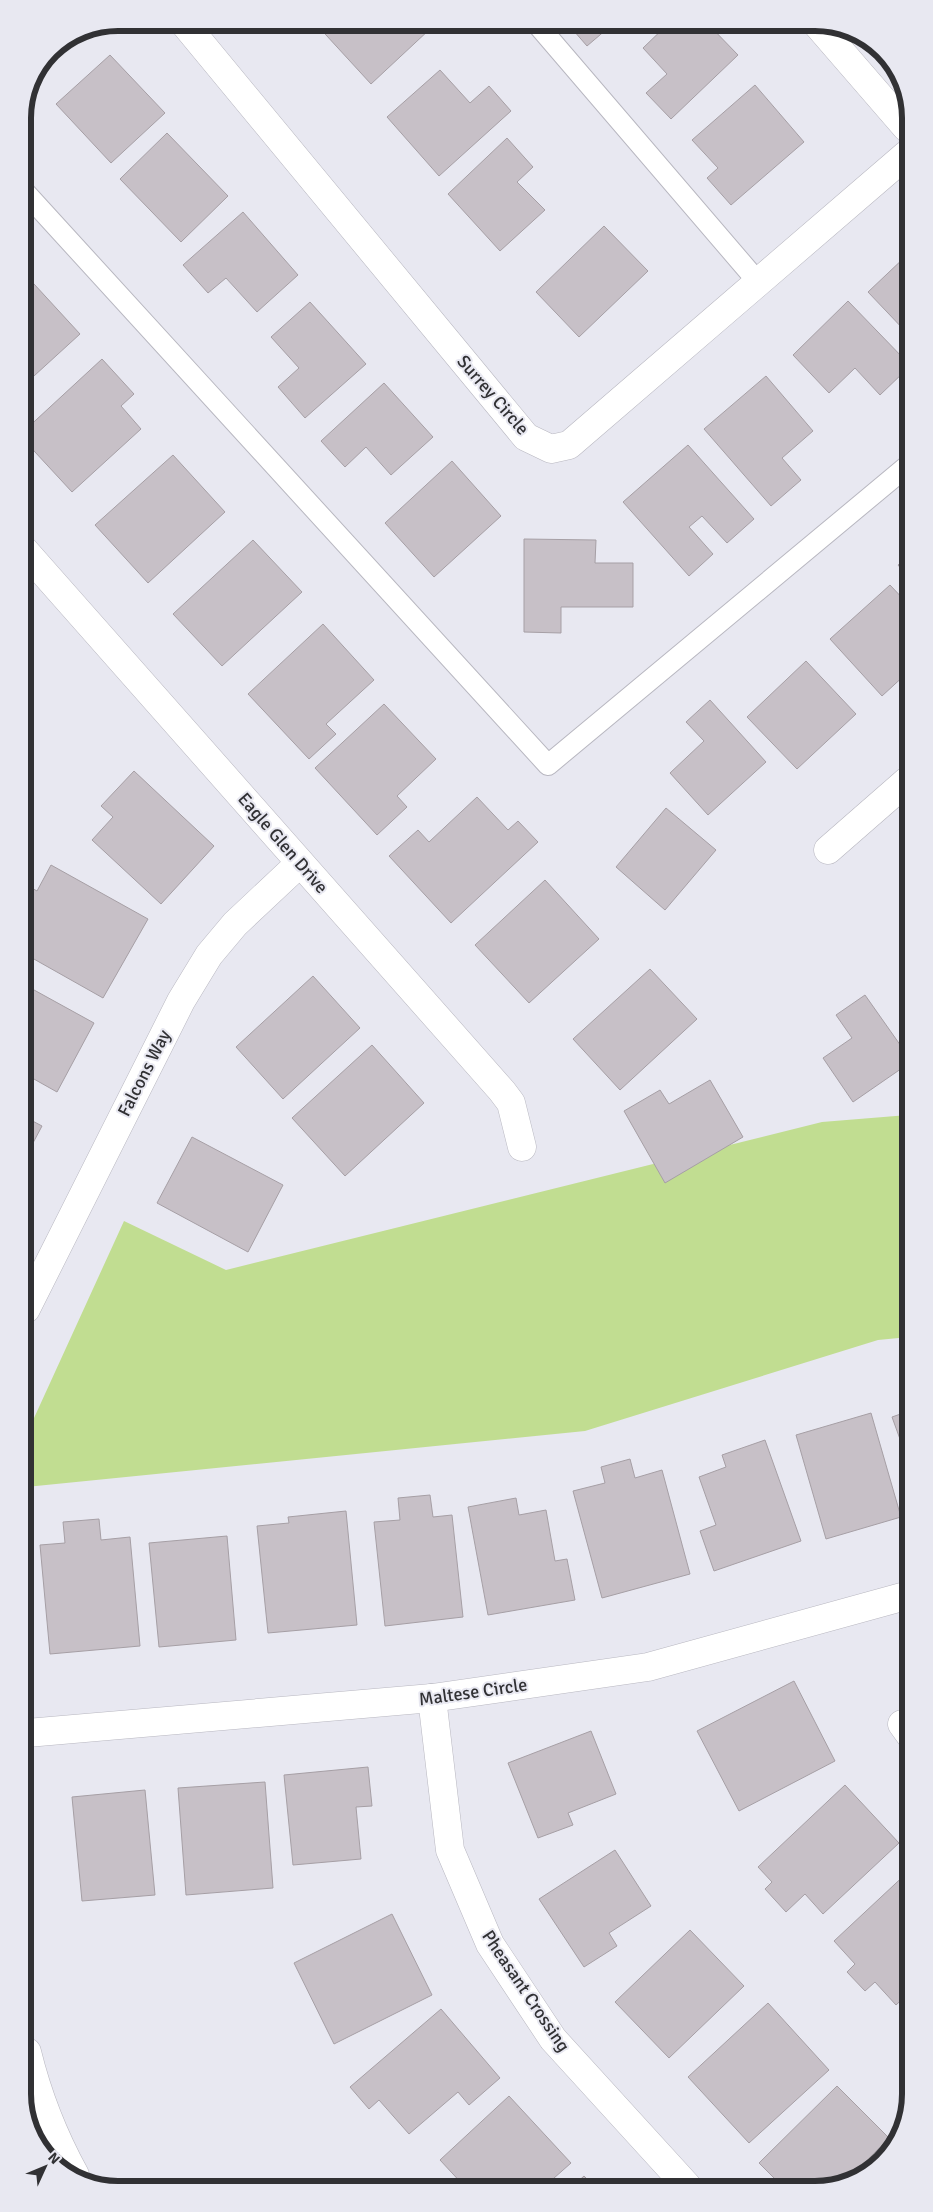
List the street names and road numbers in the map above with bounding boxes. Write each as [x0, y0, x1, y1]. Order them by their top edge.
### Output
street label: Surrey Circle [452, 351, 534, 439]
street label: Eagle Glen Drive [233, 788, 333, 898]
street label: Falcons Way [113, 1025, 175, 1120]
street label: Maltese Circle [417, 1674, 529, 1710]
street label: Pheasant Crossing [477, 1926, 575, 2056]

